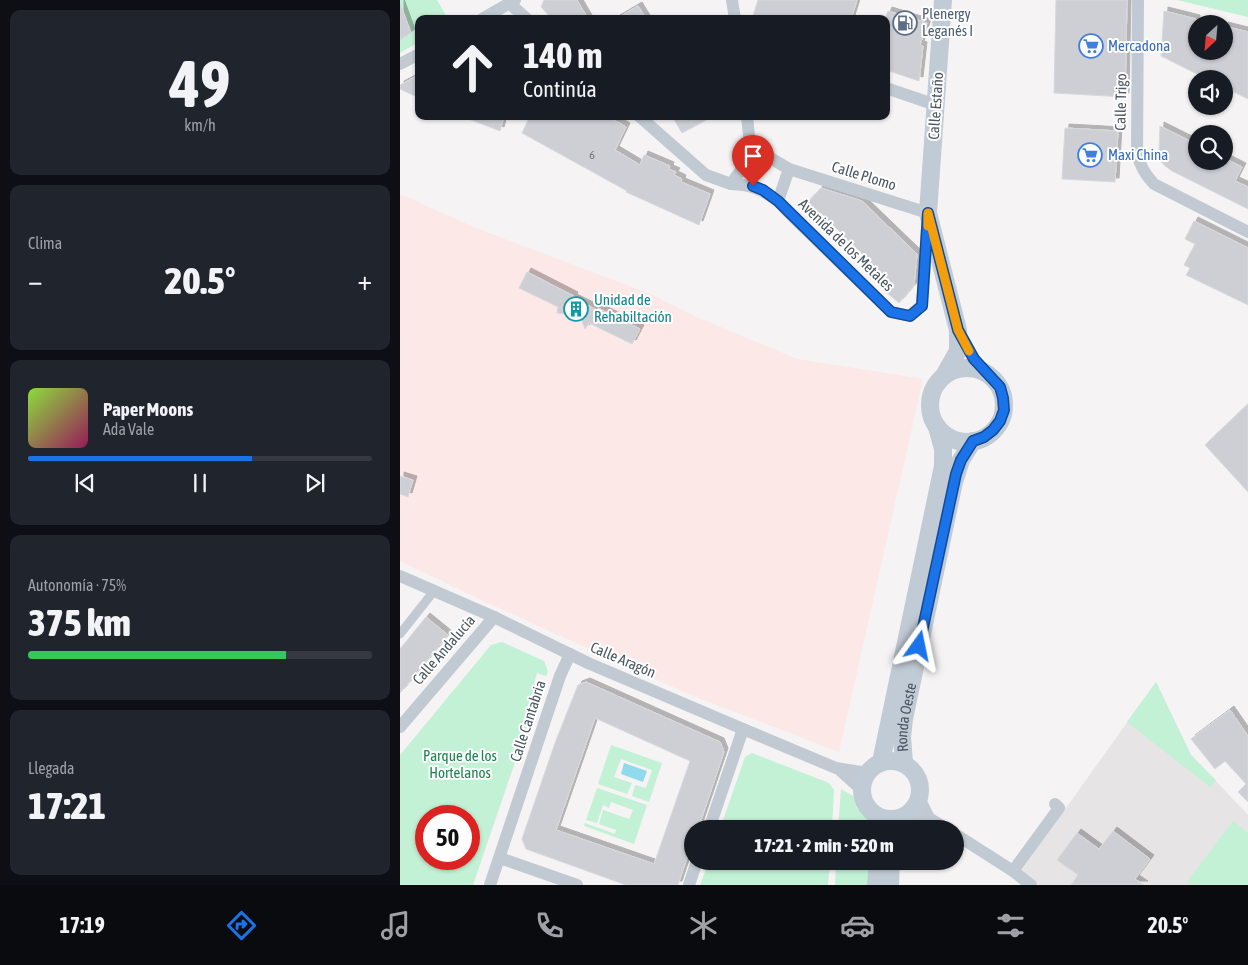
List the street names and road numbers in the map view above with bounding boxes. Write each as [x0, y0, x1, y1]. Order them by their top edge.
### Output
street label: Calle Estaño [925, 72, 946, 140]
street label: Calle Trigo [1112, 73, 1129, 131]
street label: Calle Plomo [830, 158, 898, 193]
street label: Avenida de los Metales [795, 195, 897, 294]
street label: Calle Andalucía [409, 612, 478, 688]
street label: Calle Aragón [588, 638, 658, 681]
street label: Calle Cantabria [506, 678, 549, 764]
street label: Ronda Oeste [893, 681, 919, 753]

